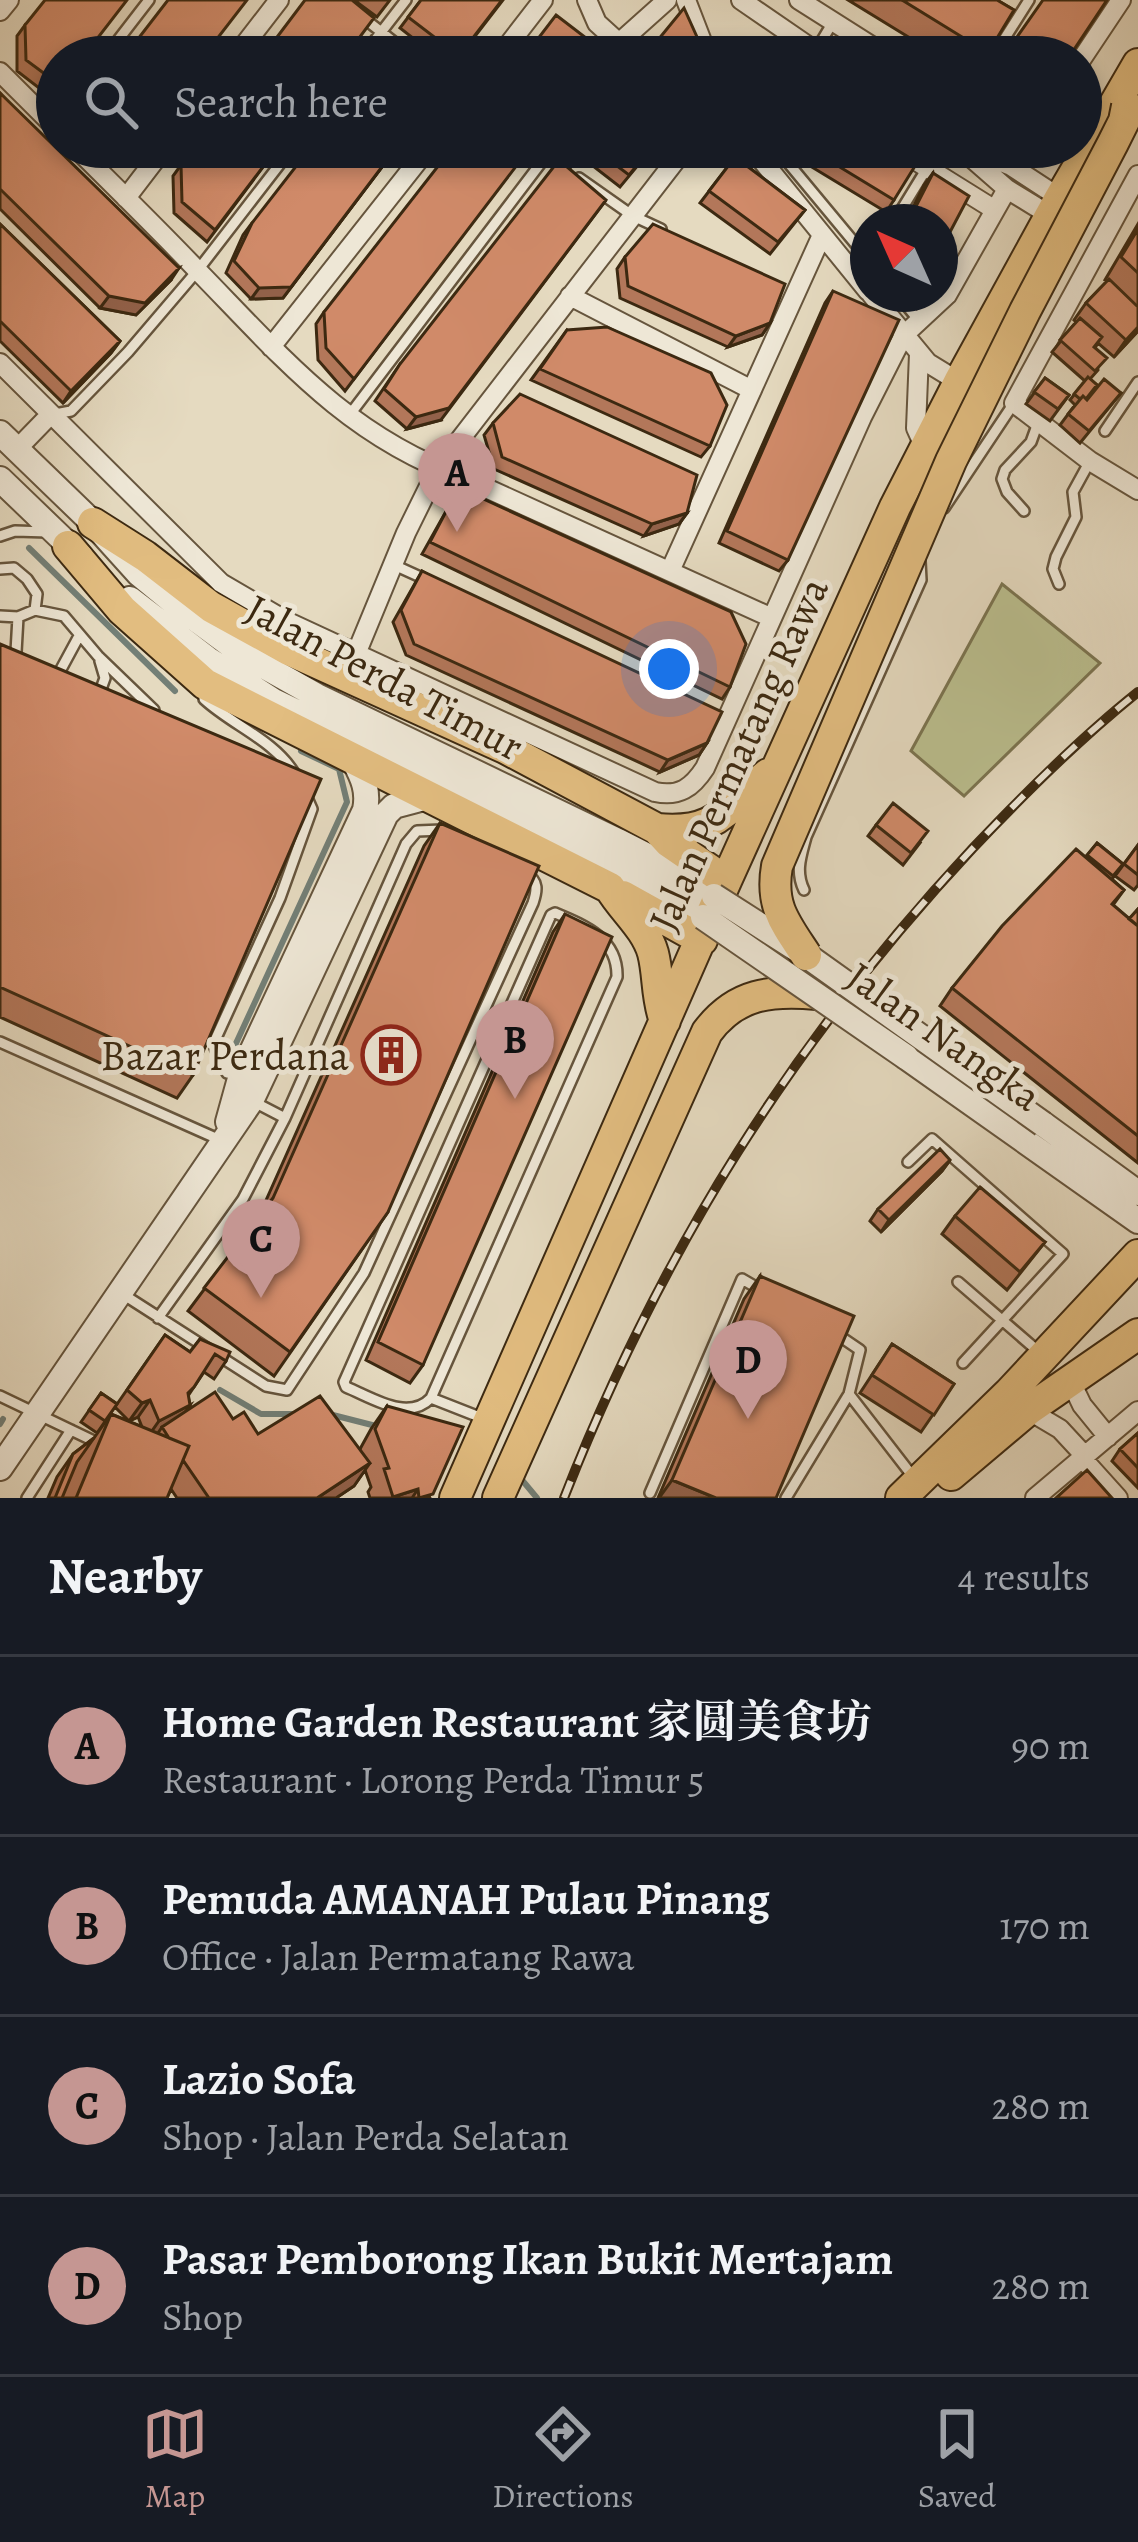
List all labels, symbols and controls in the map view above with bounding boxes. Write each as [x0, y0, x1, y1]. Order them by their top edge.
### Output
search box [36, 36, 1102, 168]
icon: search [78, 69, 144, 135]
text: Search here [174, 71, 388, 133]
north arrow [850, 204, 958, 312]
pin: A [418, 433, 496, 532]
street label: Jalan Permatang Rawa [634, 568, 842, 940]
street label: Jalan Perda Timur [236, 580, 534, 774]
your location [639, 639, 699, 699]
street label: Jalan Nangka [835, 948, 1053, 1124]
pin: B [476, 1000, 554, 1099]
building icon: Bazar Perdana [360, 1024, 422, 1086]
place label: Bazar Perdana [101, 1027, 349, 1084]
pin: C [222, 1199, 300, 1298]
pin: D [709, 1320, 787, 1419]
text: Nearby [48, 1541, 202, 1611]
text: 4 results [958, 1550, 1090, 1603]
text: Home Garden Restaurant 家圆美食坊 [162, 1691, 872, 1753]
text: A [75, 1719, 99, 1772]
text: 90 m [1011, 1719, 1090, 1772]
text: Restaurant · Lorong Perda Timur 5 [162, 1753, 705, 1806]
text: Pemuda AMANAH Pulau Pinang [162, 1868, 770, 1930]
text: B [75, 1899, 99, 1952]
text: 170 m [999, 1899, 1090, 1952]
text: Office · Jalan Permatang Rawa [162, 1930, 635, 1983]
text: Lazio Sofa [162, 2048, 356, 2110]
text: C [75, 2079, 99, 2132]
text: 280 m [992, 2079, 1090, 2132]
text: Shop · Jalan Perda Selatan [162, 2110, 569, 2163]
text: Pasar Pemborong Ikan Bukit Mertajam [162, 2228, 893, 2290]
text: D [73, 2259, 101, 2312]
text: 280 m [992, 2259, 1090, 2312]
text: Shop [162, 2290, 243, 2343]
tab: Map [142, 2401, 208, 2518]
tab: Directions [492, 2401, 634, 2518]
tab: Saved [918, 2401, 996, 2518]

